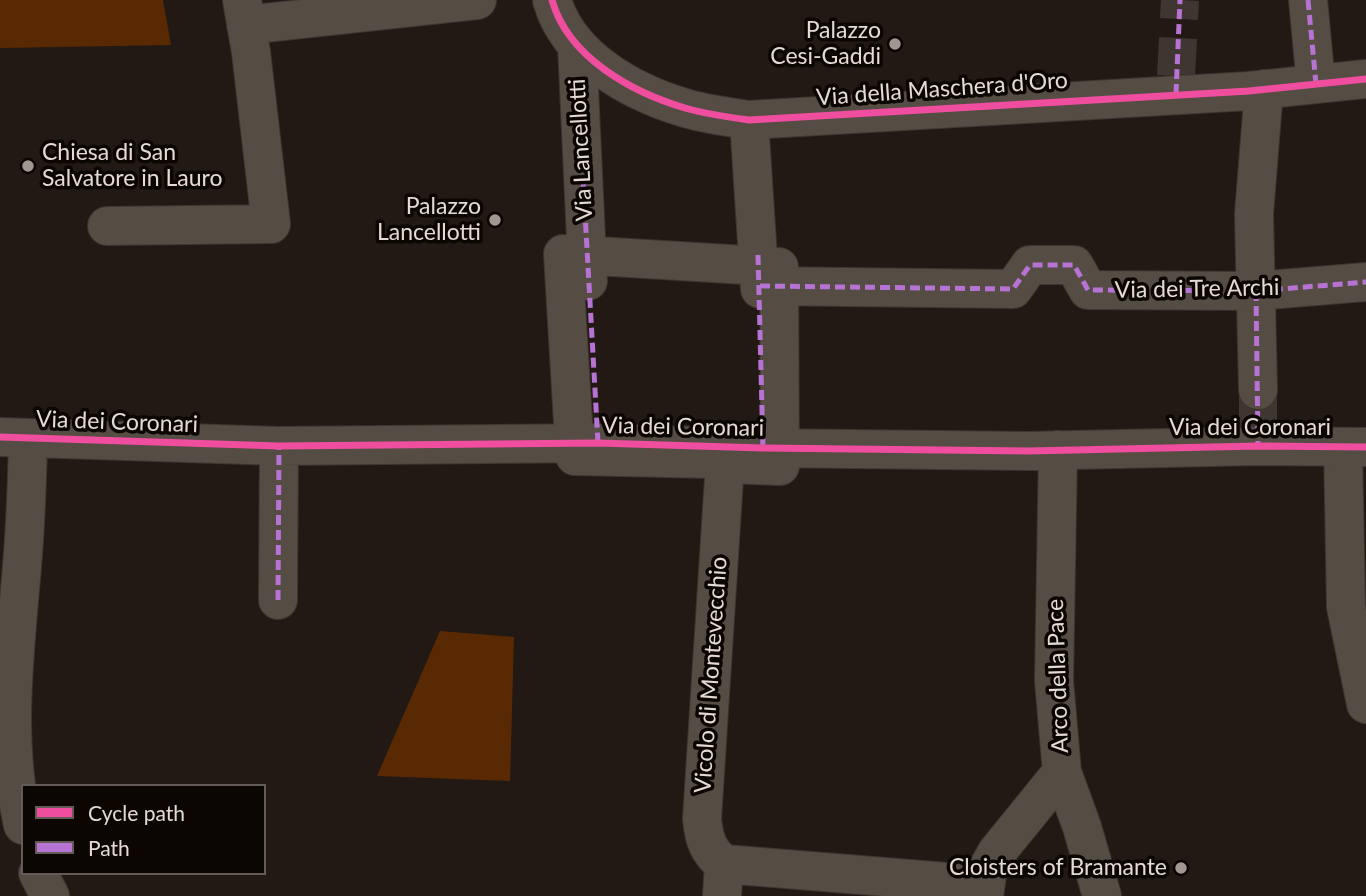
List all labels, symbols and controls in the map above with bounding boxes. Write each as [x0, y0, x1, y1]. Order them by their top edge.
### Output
place label: Palazzo Cesi-Gaddi [770, 17, 881, 71]
marker: Palazzo Cesi-Gaddi [887, 36, 903, 52]
street label: Via della Maschera d'Oro [815, 66, 1069, 112]
street label: Via Lancellotti [563, 78, 599, 222]
place label: Chiesa di San Salvatore in Lauro [42, 139, 222, 193]
marker: Chiesa di San Salvatore in Lauro [20, 158, 36, 174]
place label: Palazzo Lancellotti [377, 193, 481, 247]
marker: Palazzo Lancellotti [487, 212, 503, 228]
street label: Via dei Tre Archi [1114, 274, 1280, 304]
street label: Via dei Coronari [36, 405, 198, 439]
street label: Via dei Coronari [602, 412, 764, 442]
street label: Via dei Coronari [1169, 414, 1331, 442]
street label: Vicolo di Montevecchio [689, 556, 733, 794]
street label: Arco della Pace [1042, 599, 1074, 753]
legend [21, 784, 266, 875]
text: Cycle path [88, 800, 185, 825]
text: Path [88, 835, 130, 860]
place label: Cloisters of Bramante [949, 854, 1167, 882]
marker: Cloisters of Bramante [1173, 860, 1189, 876]

